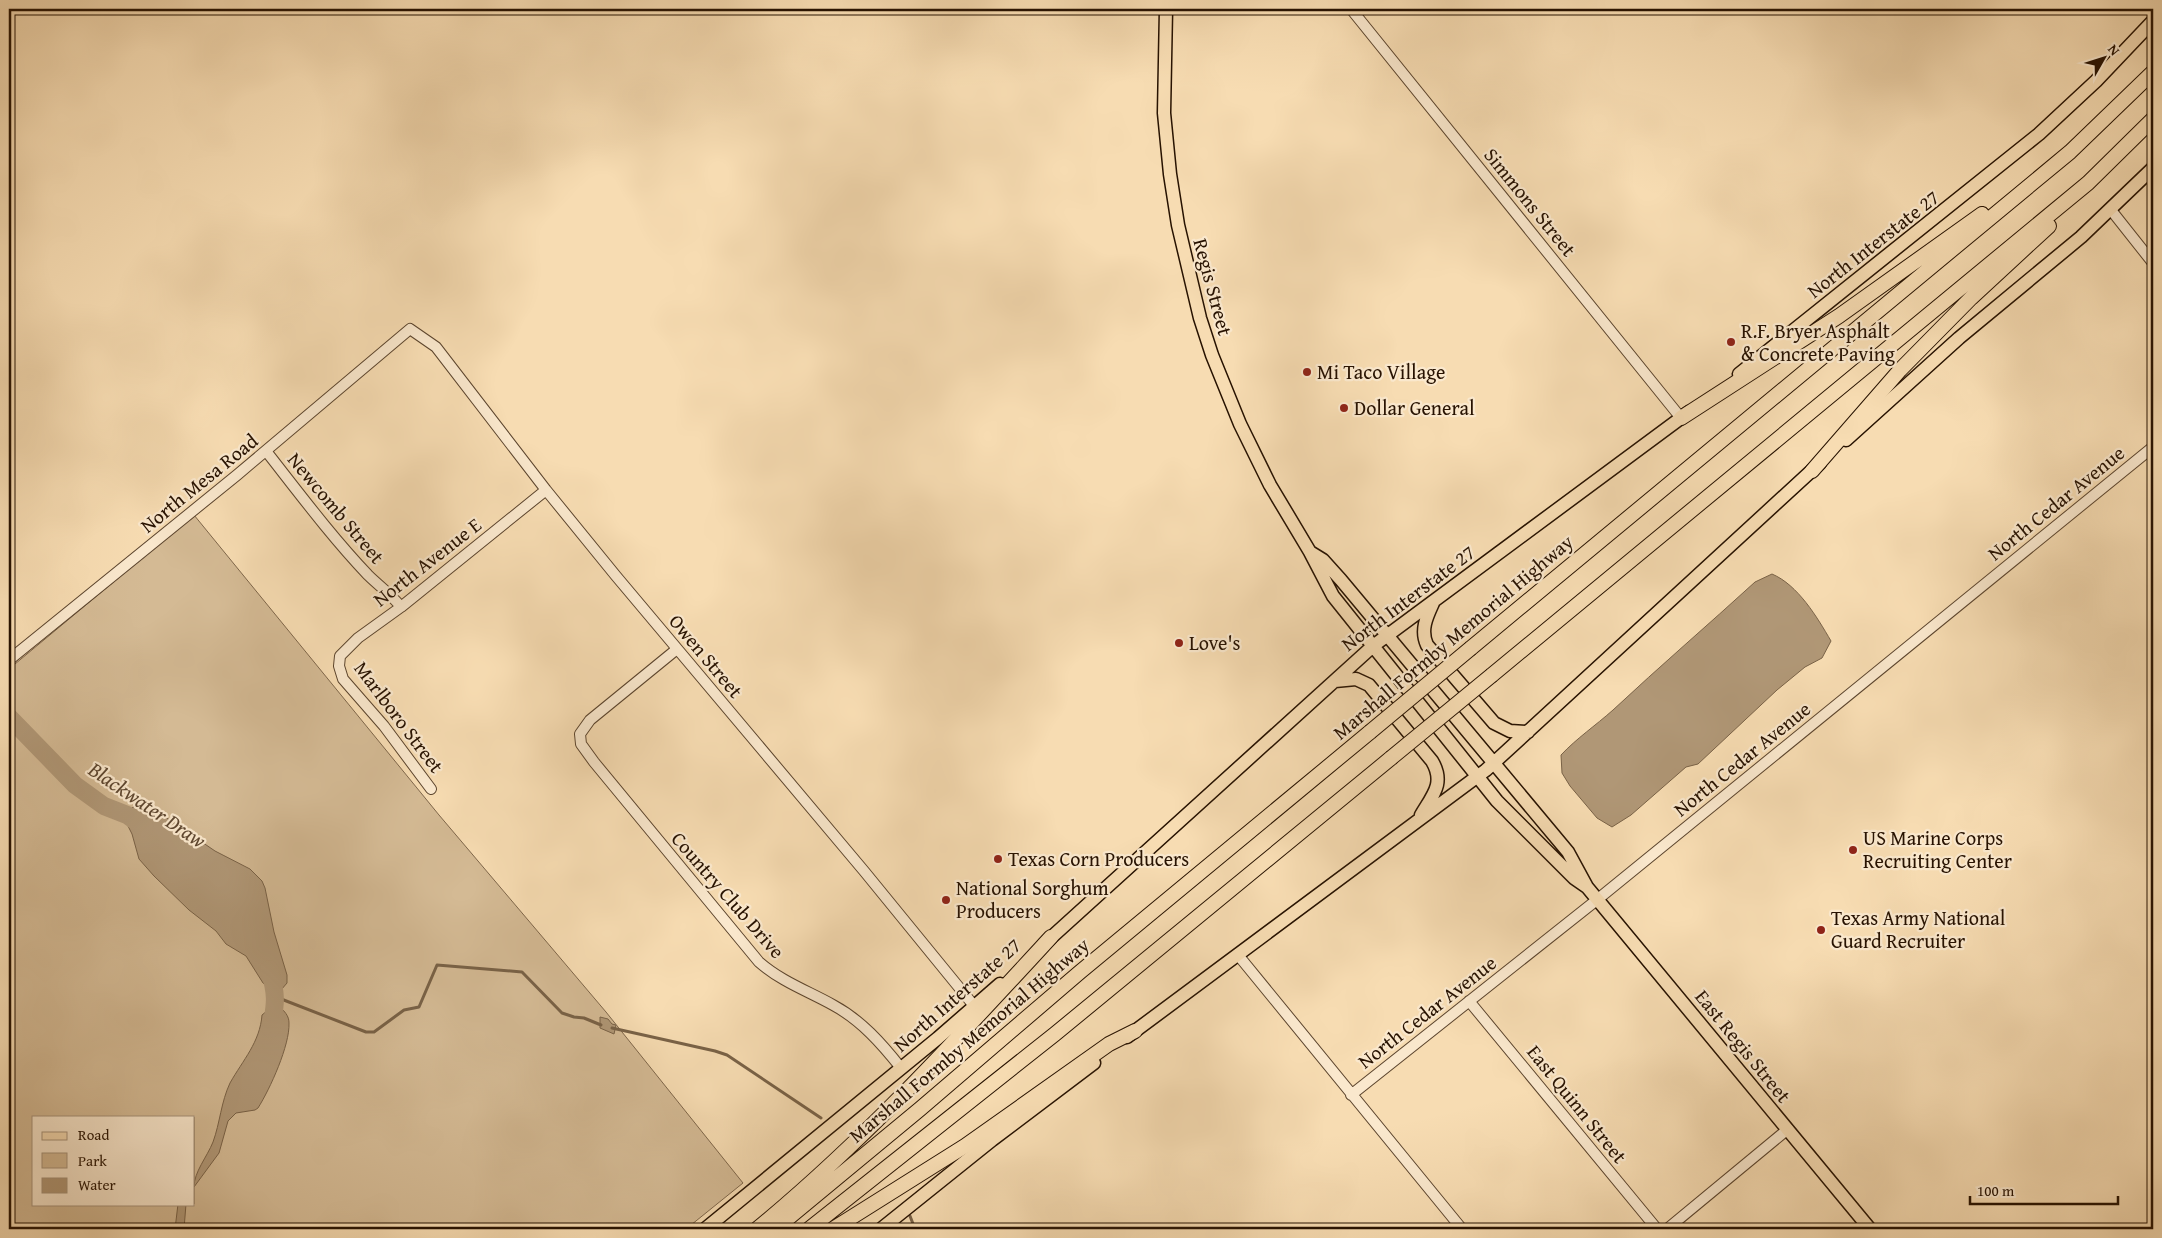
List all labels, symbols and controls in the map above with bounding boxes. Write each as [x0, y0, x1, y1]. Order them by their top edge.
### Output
north arrow [2080, 32, 2130, 82]
text: N [2103, 40, 2125, 60]
street label: Simmons Street [1477, 141, 1583, 262]
street label: North Interstate 27 [1800, 183, 1945, 305]
street label: Regis Street [1187, 235, 1240, 339]
place label: R.F. Bryer Asphalt & Concrete Paving [1741, 316, 1895, 368]
marker: R.F. Bryer Asphalt & Concrete Paving [1725, 336, 1737, 348]
place label: Mi Taco Village [1317, 357, 1446, 386]
marker: Mi Taco Village [1301, 366, 1313, 378]
place label: Dollar General [1354, 393, 1475, 422]
marker: Dollar General [1338, 402, 1350, 414]
street label: North Mesa Road [134, 426, 264, 539]
street label: North Cedar Avenue [1981, 438, 2130, 567]
street label: Newcomb Street [281, 446, 392, 570]
street label: North Avenue E [366, 510, 487, 613]
street label: Marshall Formby Memorial Highway [1326, 527, 1579, 746]
street label: North Interstate 27 [1335, 538, 1481, 658]
street label: Owen Street [663, 607, 750, 704]
place label: Love's [1189, 628, 1241, 657]
marker: Love's [1173, 637, 1185, 649]
street label: Marlboro Street [348, 655, 451, 779]
street label: North Cedar Avenue [1667, 694, 1816, 823]
water label: Blackwater Draw [82, 753, 212, 856]
place label: US Marine Corps Recruiting Center [1863, 823, 2012, 875]
street label: Country Club Drive [665, 825, 792, 964]
place label: Texas Corn Producers [1008, 844, 1189, 873]
marker: US Marine Corps Recruiting Center [1847, 844, 1859, 856]
marker: Texas Corn Producers [992, 853, 1004, 865]
place label: National Sorghum Producers [956, 873, 1109, 925]
marker: National Sorghum Producers [940, 894, 952, 906]
place label: Texas Army National Guard Recruiter [1831, 903, 2006, 955]
marker: Texas Army National Guard Recruiter [1815, 924, 1827, 936]
street label: Marshall Formby Memorial Highway [842, 930, 1095, 1149]
street label: North Interstate 27 [886, 931, 1027, 1058]
street label: North Cedar Avenue [1351, 948, 1502, 1075]
street label: East Regis Street [1689, 983, 1798, 1109]
street label: East Quinn Street [1520, 1038, 1634, 1169]
legend [32, 1116, 195, 1206]
text: Road [78, 1124, 109, 1145]
text: Park [78, 1150, 107, 1171]
scale bar [1970, 1173, 2117, 1205]
text: Water [78, 1174, 116, 1195]
text: 100 m [1977, 1180, 2015, 1201]

